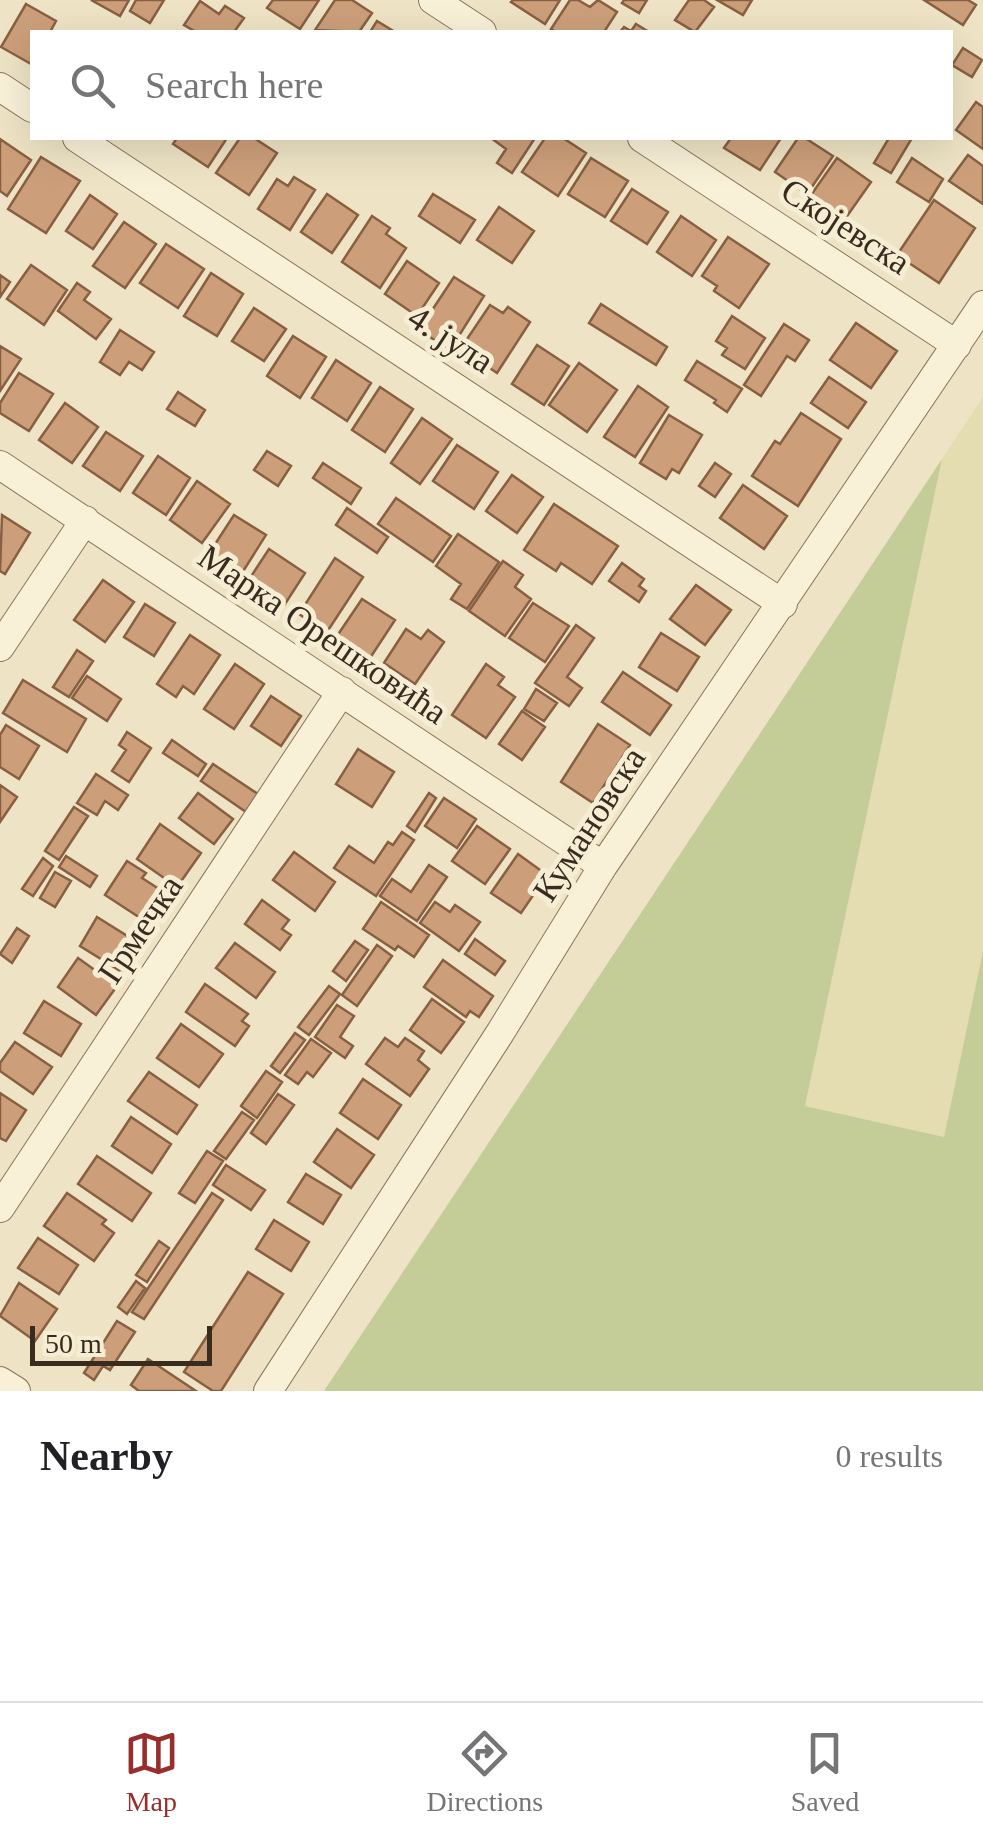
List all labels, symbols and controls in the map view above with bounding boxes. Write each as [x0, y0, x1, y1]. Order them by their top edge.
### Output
search box [30, 30, 953, 140]
icon: search [65, 58, 120, 113]
text: Search here [145, 64, 323, 106]
street label: Скојевска [774, 171, 918, 283]
street label: 4. јула [401, 298, 501, 382]
street label: Марка Орешковића [191, 537, 455, 732]
street label: Кумановска [525, 740, 654, 908]
street label: Грмечка [90, 868, 191, 991]
scale bar [30, 1321, 212, 1366]
text: 50 m [45, 1328, 102, 1359]
text: Nearby [40, 1433, 173, 1479]
text: 0 results [835, 1438, 943, 1474]
tab: Map [124, 1726, 179, 1818]
tab: Directions [426, 1726, 543, 1818]
tab: Saved [791, 1726, 859, 1818]

